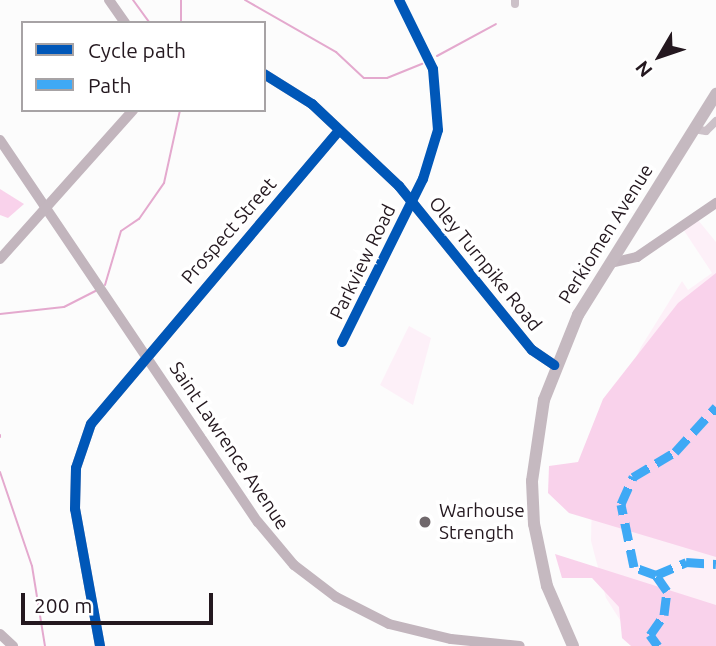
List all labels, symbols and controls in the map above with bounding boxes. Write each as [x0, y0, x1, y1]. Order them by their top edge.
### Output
legend [21, 21, 266, 112]
north arrow [625, 21, 695, 91]
text: Cycle path [88, 38, 186, 62]
text: N [631, 57, 657, 82]
text: Path [88, 73, 131, 97]
street label: Perkiomen Avenue [554, 160, 658, 308]
street label: Prospect Street [177, 173, 281, 289]
street label: Oley Turnpike Road [424, 192, 546, 336]
street label: Parkview Road [325, 201, 401, 323]
street label: Saint Lawrence Avenue [164, 358, 294, 534]
place label: Warhouse Strength [439, 500, 525, 544]
marker: Warhouse Strength [417, 514, 433, 530]
scale bar [24, 580, 217, 624]
text: 200 m [34, 593, 92, 617]

